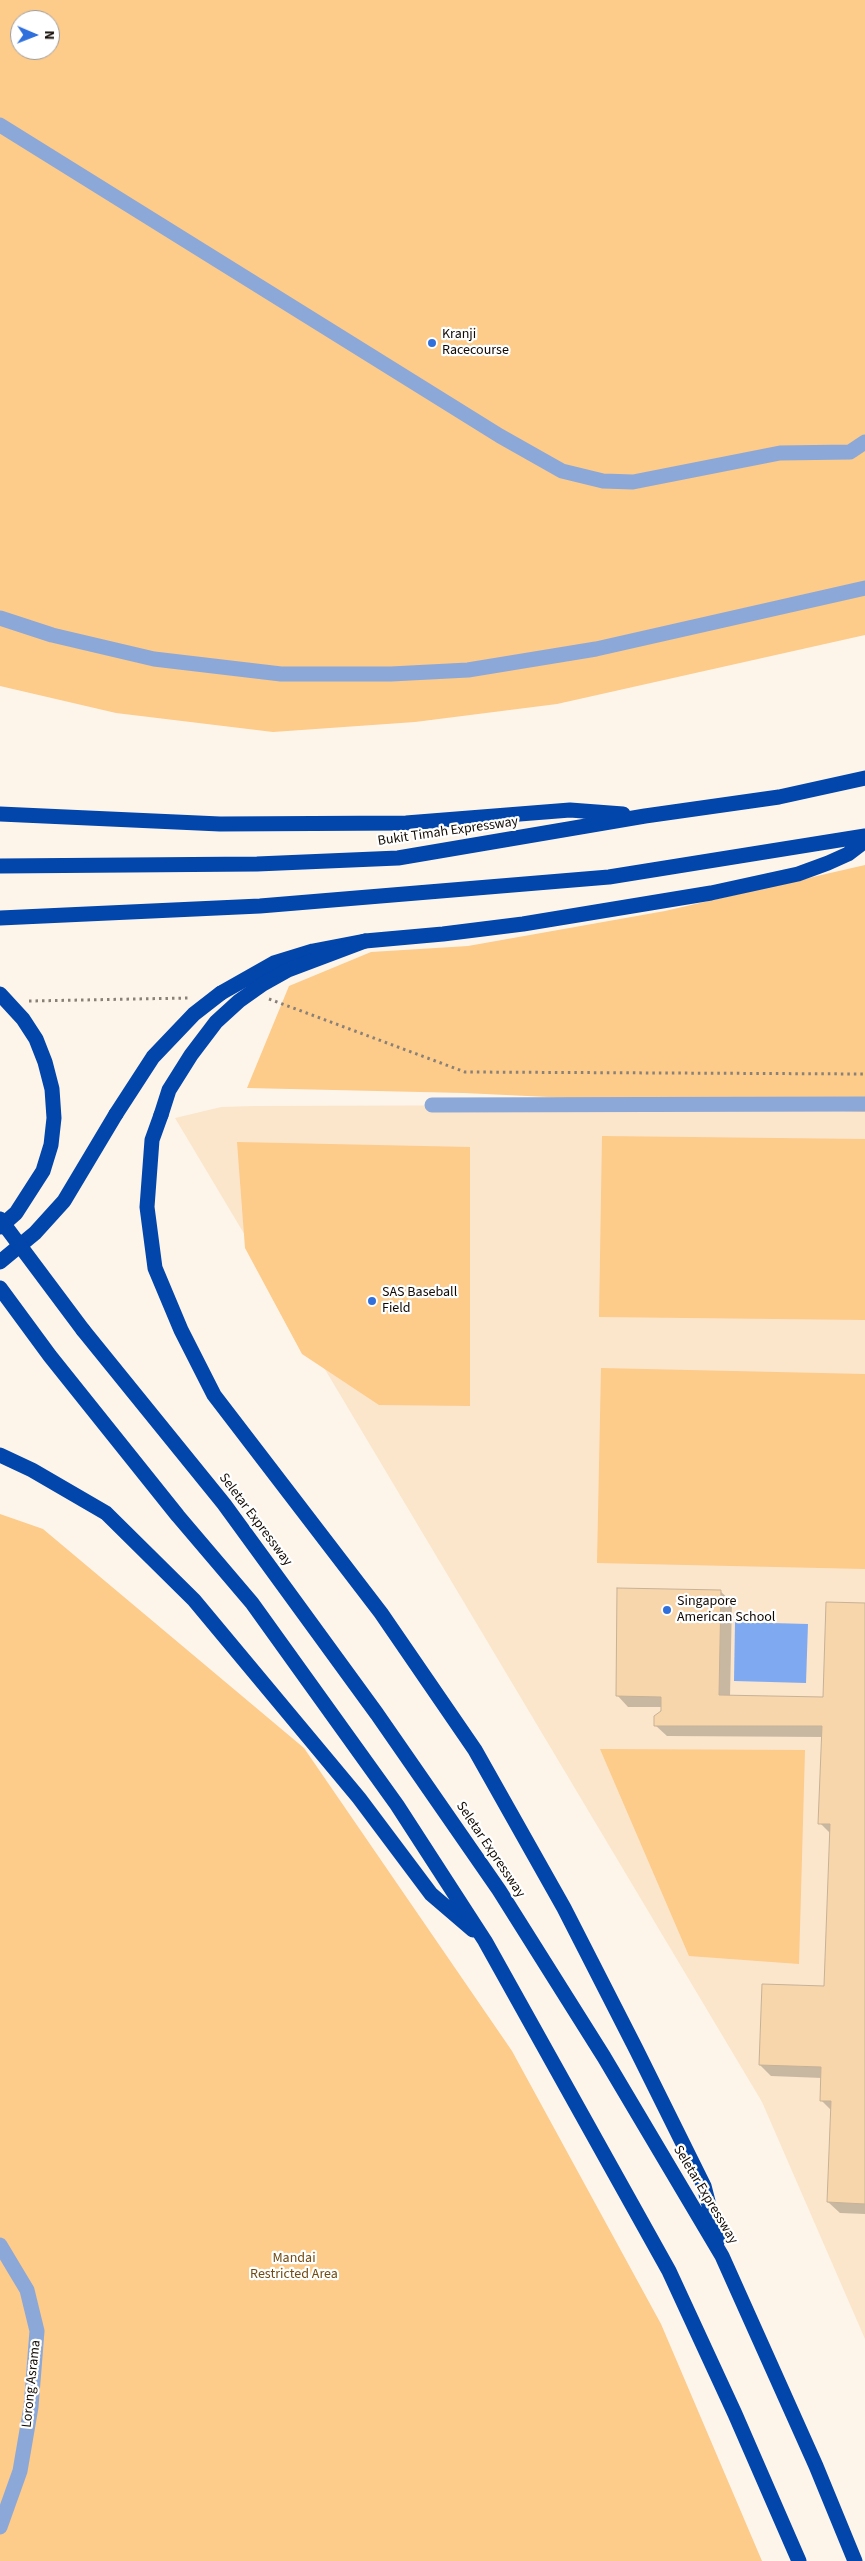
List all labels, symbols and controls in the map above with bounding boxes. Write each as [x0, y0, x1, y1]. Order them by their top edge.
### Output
north arrow [10, 10, 60, 60]
text: N [39, 30, 59, 40]
place label: Kranji Racecourse [442, 327, 509, 360]
marker: Kranji Racecourse [426, 337, 438, 349]
street label: Bukit Timah Expressway [377, 814, 519, 850]
place label: SAS Baseball Field [382, 1285, 457, 1318]
marker: SAS Baseball Field [366, 1295, 378, 1307]
street label: Seletar Expressway [215, 1470, 295, 1570]
place label: Singapore American School [677, 1594, 775, 1626]
marker: Singapore American School [661, 1604, 673, 1616]
street label: Seletar Expressway [452, 1799, 528, 1901]
street label: Seletar Expressway [669, 2143, 741, 2247]
park label: Mandai Restricted Area [250, 2251, 338, 2284]
street label: Lorong Asrama [19, 2339, 45, 2429]

